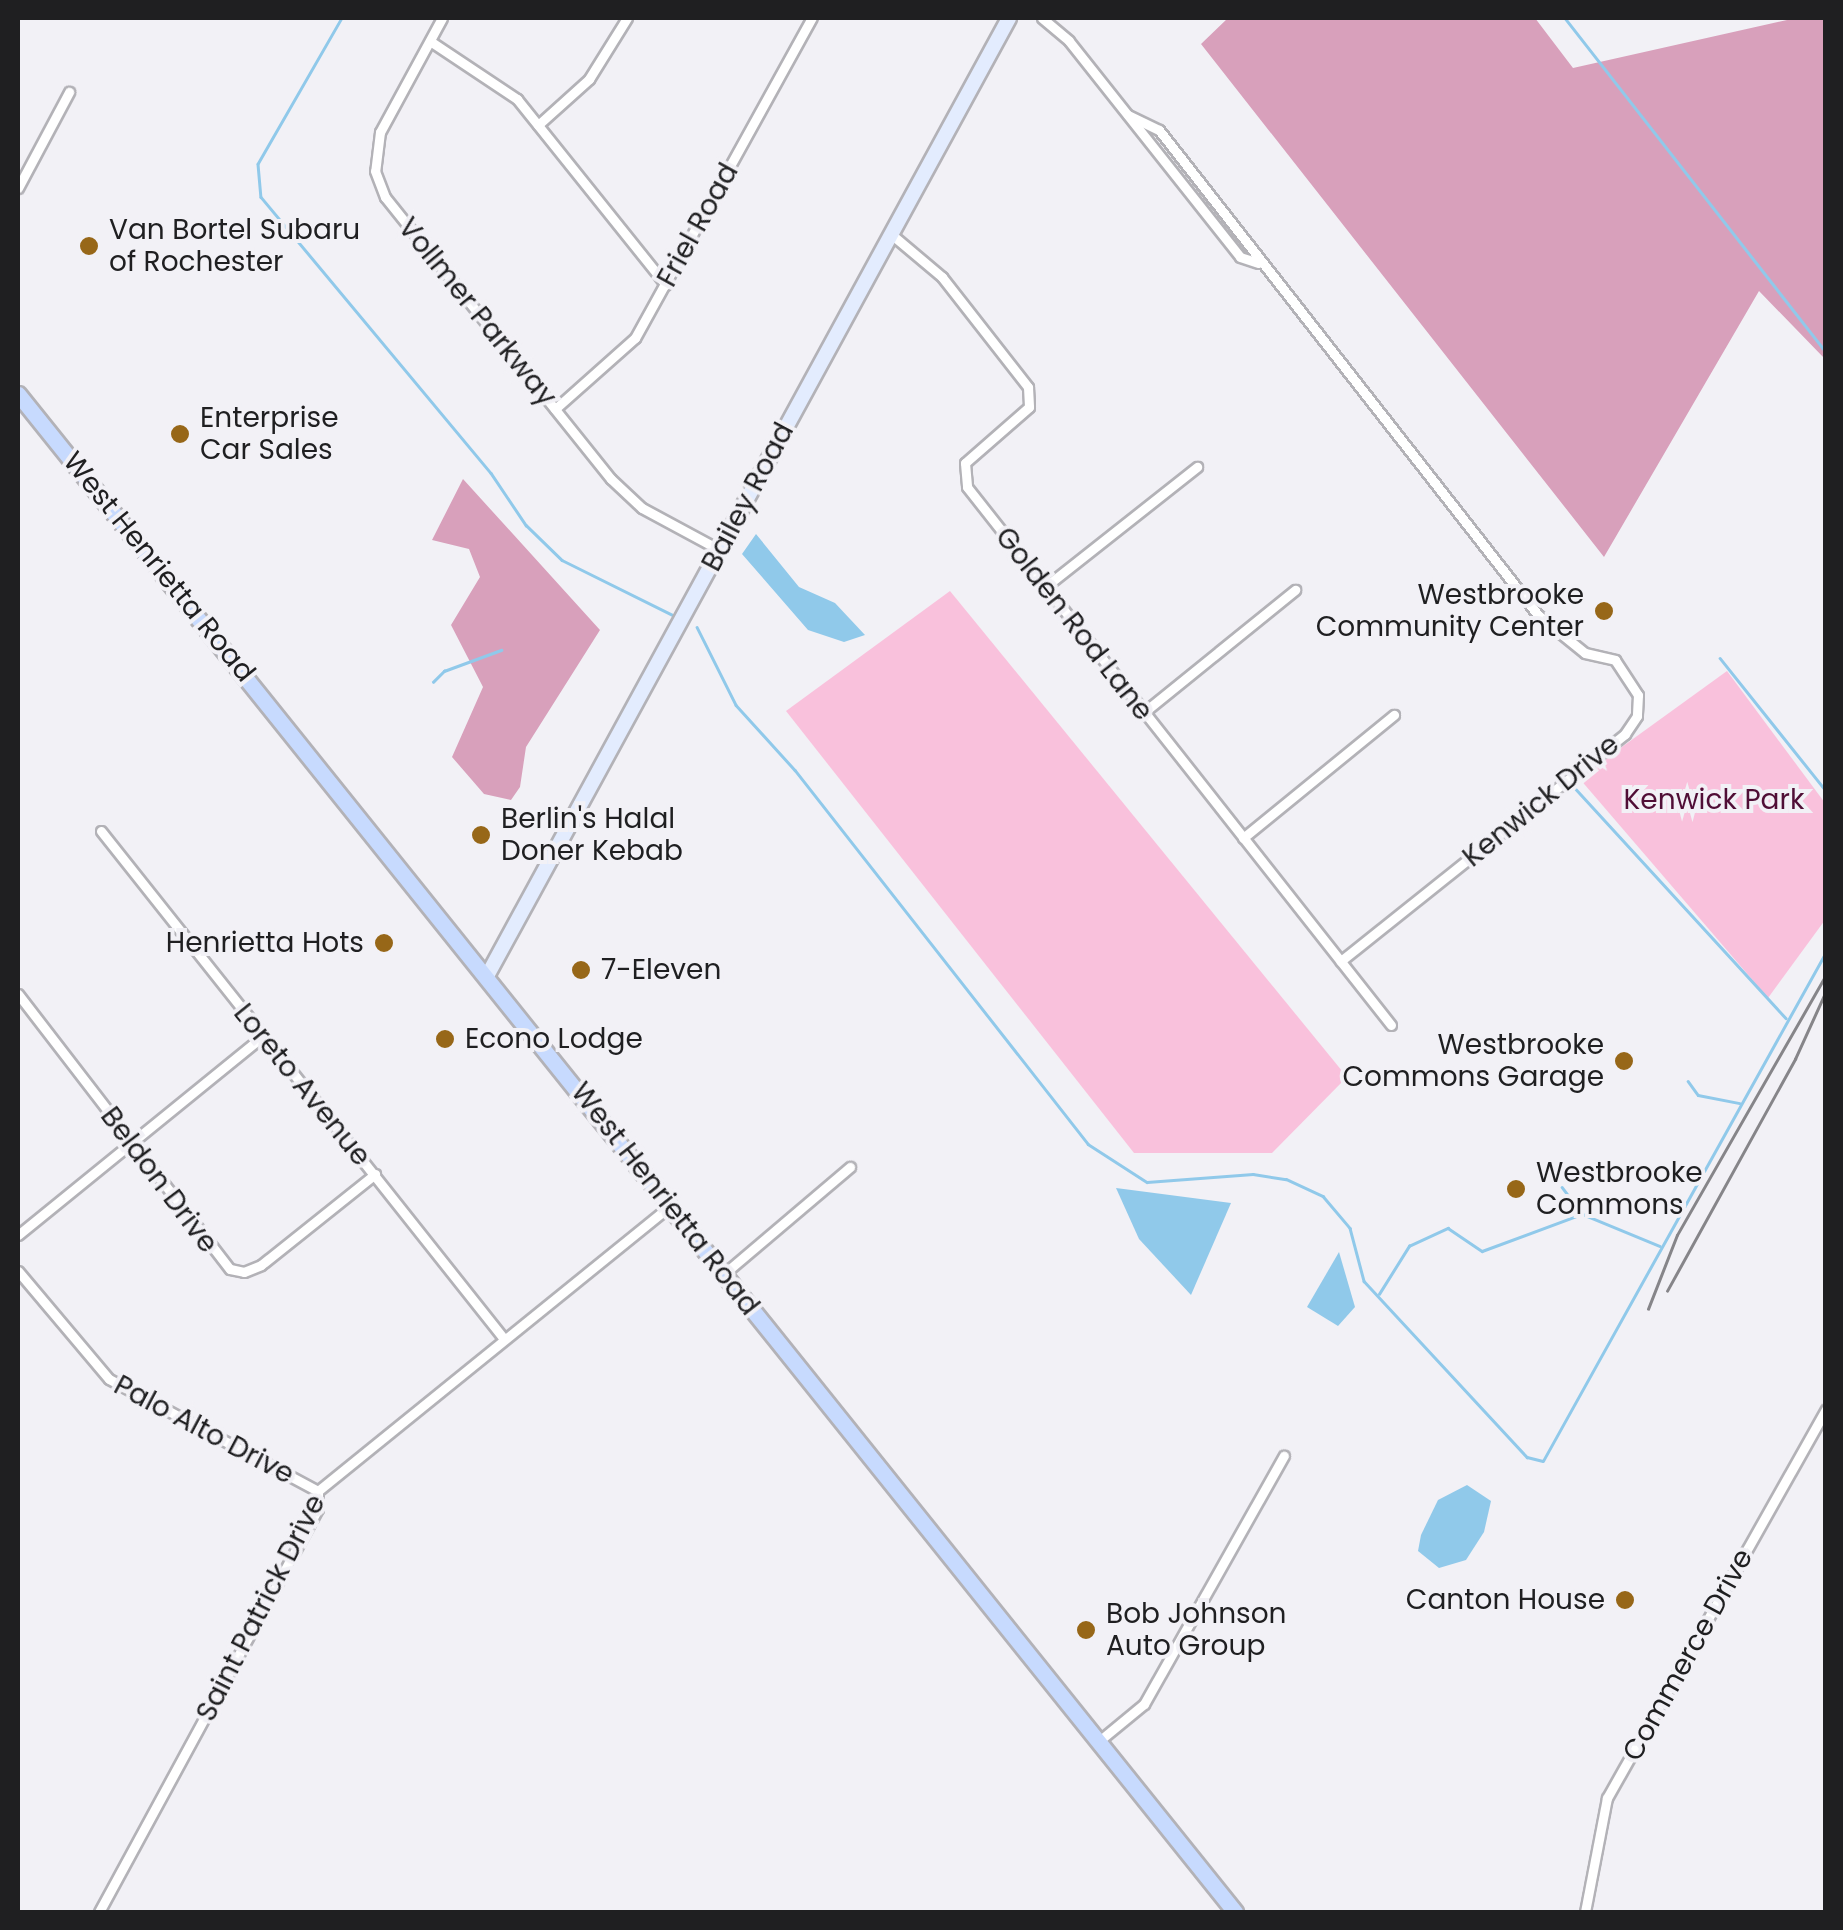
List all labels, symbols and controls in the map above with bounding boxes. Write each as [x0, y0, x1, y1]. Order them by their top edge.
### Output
street label: Friel Road [650, 157, 746, 293]
street label: Vollmer Parkway [391, 211, 563, 413]
place label: Van Bortel Subaru of Rochester [109, 213, 360, 279]
marker: Van Bortel Subaru of Rochester [78, 235, 100, 257]
place label: Enterprise Car Sales [200, 401, 339, 467]
street label: Bailey Road [695, 417, 801, 577]
marker: Enterprise Car Sales [169, 423, 191, 445]
street label: West Henrietta Road [56, 445, 262, 689]
street label: Golden Rod Lane [988, 521, 1160, 727]
place label: Westbrooke Community Center [1316, 578, 1584, 644]
marker: Westbrooke Community Center [1593, 600, 1615, 622]
street label: Kenwick Drive [1456, 728, 1626, 874]
park label: Kenwick Park [1624, 783, 1804, 817]
place label: Berlin's Halal Doner Kebab [501, 802, 683, 868]
marker: Berlin's Halal Doner Kebab [470, 824, 492, 846]
place label: Henrietta Hots [166, 926, 364, 960]
marker: Henrietta Hots [373, 932, 395, 954]
place label: 7-Eleven [601, 953, 721, 987]
marker: 7-Eleven [570, 959, 592, 981]
street label: Loreto Avenue [226, 997, 378, 1173]
place label: Econo Lodge [465, 1022, 643, 1056]
marker: Econo Lodge [434, 1028, 456, 1050]
place label: Westbrooke Commons Garage [1342, 1028, 1604, 1094]
marker: Westbrooke Commons Garage [1613, 1050, 1635, 1072]
street label: West Henrietta Road [564, 1076, 766, 1322]
street label: Beldon Drive [93, 1100, 225, 1260]
place label: Westbrooke Commons [1536, 1156, 1702, 1222]
marker: Westbrooke Commons [1505, 1178, 1527, 1200]
street label: Palo Alto Drive [108, 1368, 300, 1492]
street label: Saint Patrick Drive [189, 1489, 333, 1727]
street label: Commerce Drive [1616, 1543, 1760, 1767]
place label: Canton House [1406, 1583, 1605, 1617]
marker: Canton House [1614, 1589, 1636, 1611]
place label: Bob Johnson Auto Group [1106, 1597, 1287, 1663]
marker: Bob Johnson Auto Group [1075, 1619, 1097, 1641]

